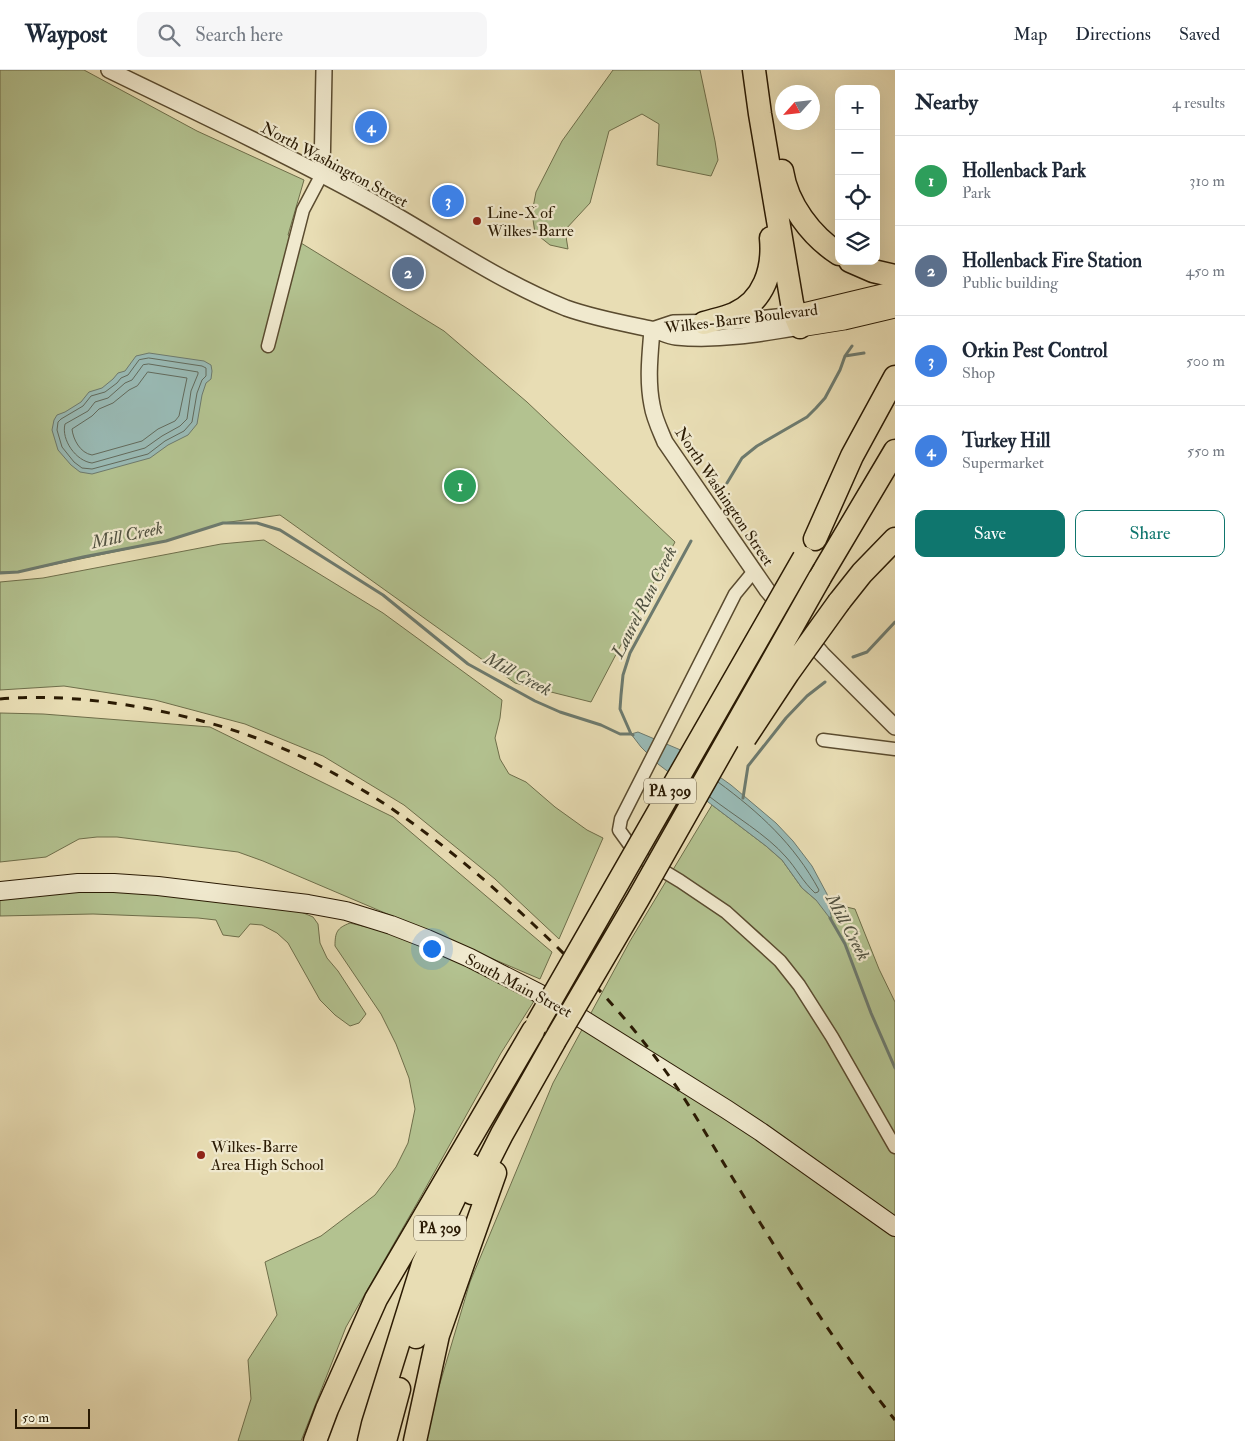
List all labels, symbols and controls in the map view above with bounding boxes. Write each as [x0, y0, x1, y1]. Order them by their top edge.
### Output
search box [137, 12, 487, 57]
text: Waypost [25, 19, 107, 50]
icon: search [155, 21, 183, 49]
text: Search here [195, 23, 283, 47]
text: Map [1014, 23, 1047, 46]
text: Directions [1075, 23, 1151, 46]
text: Saved [1179, 23, 1220, 46]
north arrow [775, 85, 820, 130]
map controls [835, 85, 880, 265]
button: + [835, 85, 880, 130]
text: Nearby [915, 89, 978, 116]
text: 4 results [1172, 93, 1225, 113]
pin: 4 [355, 108, 387, 146]
street label: North Washington Street [258, 118, 411, 212]
button: − [835, 130, 880, 175]
text: Hollenback Park [962, 159, 1086, 183]
text: 1 [928, 171, 934, 191]
text: 310 m [1189, 171, 1225, 191]
button: locate [835, 175, 880, 220]
pin: 3 [432, 182, 464, 220]
text: Park [962, 183, 991, 203]
place label: Line-X of Wilkes-Barre [486, 203, 574, 241]
marker: Line-X of Wilkes-Barre [471, 215, 483, 227]
button: layers [835, 220, 880, 265]
text: Hollenback Fire Station [962, 249, 1142, 273]
pin: 2 [392, 254, 424, 292]
text: 2 [927, 261, 935, 281]
text: 450 m [1186, 261, 1225, 281]
text: Public building [962, 273, 1058, 293]
street label: Wilkes-Barre Boulevard [662, 300, 819, 338]
text: Orkin Pest Control [962, 339, 1108, 363]
text: 3 [928, 351, 934, 371]
text: 500 m [1186, 351, 1225, 371]
text: Shop [962, 363, 995, 383]
street label: North Washington Street [670, 423, 778, 570]
text: Turkey Hill [962, 429, 1050, 453]
text: 4 [927, 441, 935, 461]
text: 550 m [1187, 441, 1225, 461]
text: Supermarket [962, 453, 1044, 473]
pin: 1 [444, 467, 476, 505]
button: Save [915, 510, 1065, 557]
button: Share [1075, 510, 1225, 557]
water label: Mill Creek [88, 517, 165, 555]
water label: Laurel Run Creek [606, 542, 683, 663]
water label: Mill Creek [479, 647, 555, 702]
road number: PA 309 [644, 778, 696, 804]
water label: Mill Creek [820, 889, 875, 965]
your location [419, 936, 445, 962]
street label: South Main Street [462, 949, 575, 1022]
place label: Wilkes-Barre Area High School [210, 1137, 324, 1175]
marker: Wilkes-Barre Area High School [195, 1149, 207, 1161]
road number: PA 309 [414, 1216, 466, 1240]
scale bar [15, 1406, 90, 1429]
text: 50 m [22, 1409, 49, 1426]

